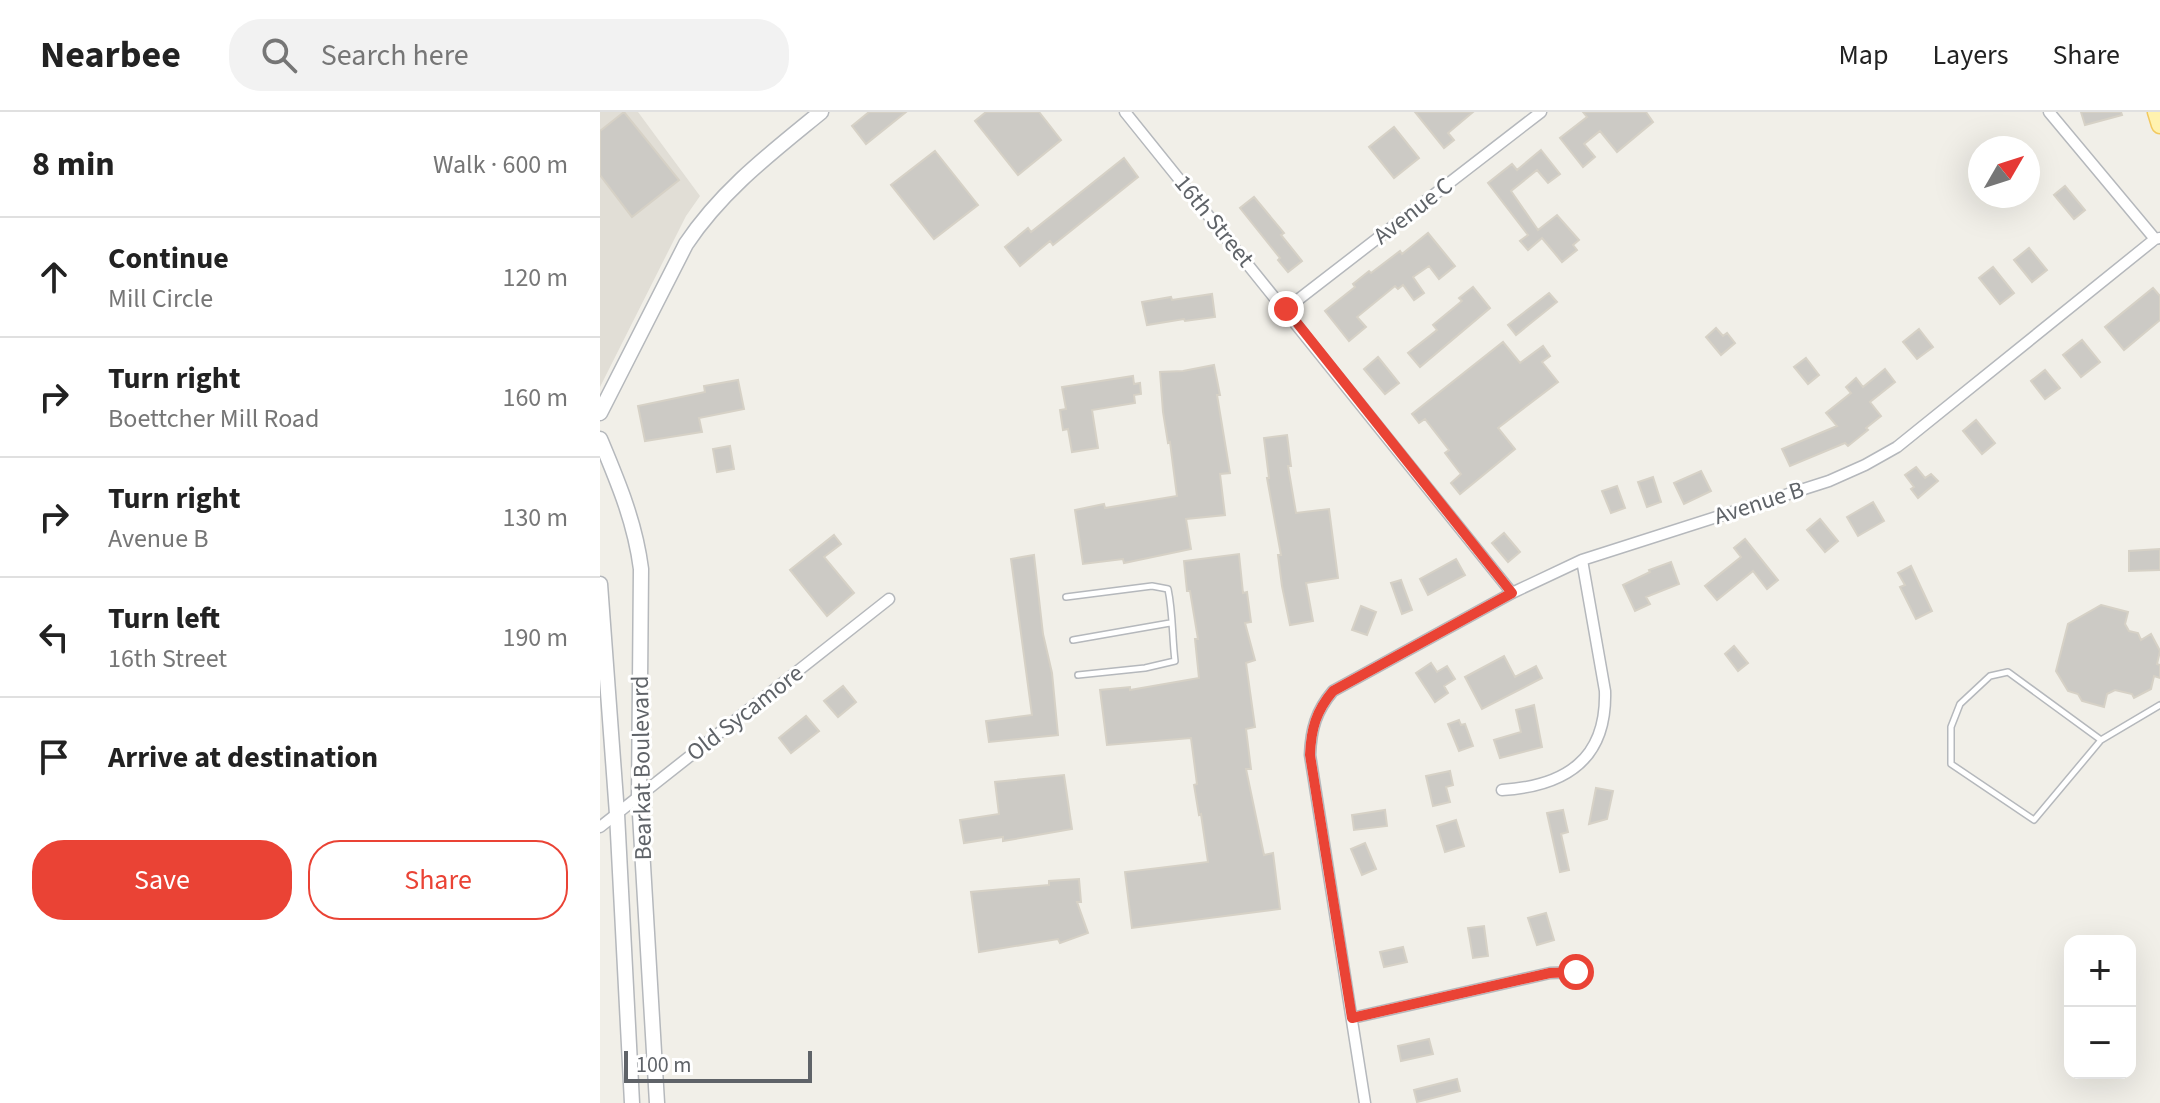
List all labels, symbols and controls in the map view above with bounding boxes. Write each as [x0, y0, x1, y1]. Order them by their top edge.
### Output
search box [229, 19, 789, 91]
text: Nearbee [40, 28, 181, 82]
icon: search [257, 33, 301, 77]
text: Search here [321, 34, 469, 77]
text: Map [1838, 35, 1888, 75]
text: Layers [1932, 35, 2008, 75]
text: Share [2052, 35, 2120, 75]
north arrow [1968, 136, 2040, 208]
text: 8 min [32, 140, 115, 189]
text: Walk · 600 m [433, 146, 568, 183]
street label: 16th Street [1166, 167, 1262, 275]
street label: Avenue C [1366, 169, 1460, 253]
text: Continue [108, 237, 229, 280]
icon: ahead [32, 255, 76, 299]
text: 120 m [502, 259, 568, 296]
text: Mill Circle [108, 280, 213, 317]
route end [1268, 291, 1304, 327]
text: Turn right [108, 357, 240, 400]
icon: right [32, 375, 76, 419]
text: 160 m [502, 379, 568, 416]
text: Boettcher Mill Road [108, 400, 319, 437]
street label: Avenue B [1709, 472, 1809, 534]
text: Turn right [108, 477, 240, 520]
icon: right [32, 495, 76, 539]
text: 130 m [502, 499, 568, 536]
text: Avenue B [108, 520, 209, 557]
text: Turn left [108, 597, 220, 640]
icon: left [32, 615, 76, 659]
text: 190 m [502, 619, 568, 656]
text: 16th Street [108, 640, 227, 677]
street label: Old Sycamore [679, 656, 811, 770]
street label: Bearkat Boulevard [623, 675, 661, 861]
icon: arrive [32, 735, 76, 779]
text: Arrive at destination [108, 736, 378, 779]
button: Save [32, 840, 292, 920]
button: Share [308, 840, 568, 920]
map controls [2064, 935, 2136, 1079]
button: + [2064, 935, 2136, 1007]
route start [1558, 954, 1594, 990]
button: − [2064, 1007, 2136, 1079]
scale bar [624, 1047, 812, 1083]
text: 100 m [636, 1049, 691, 1081]

